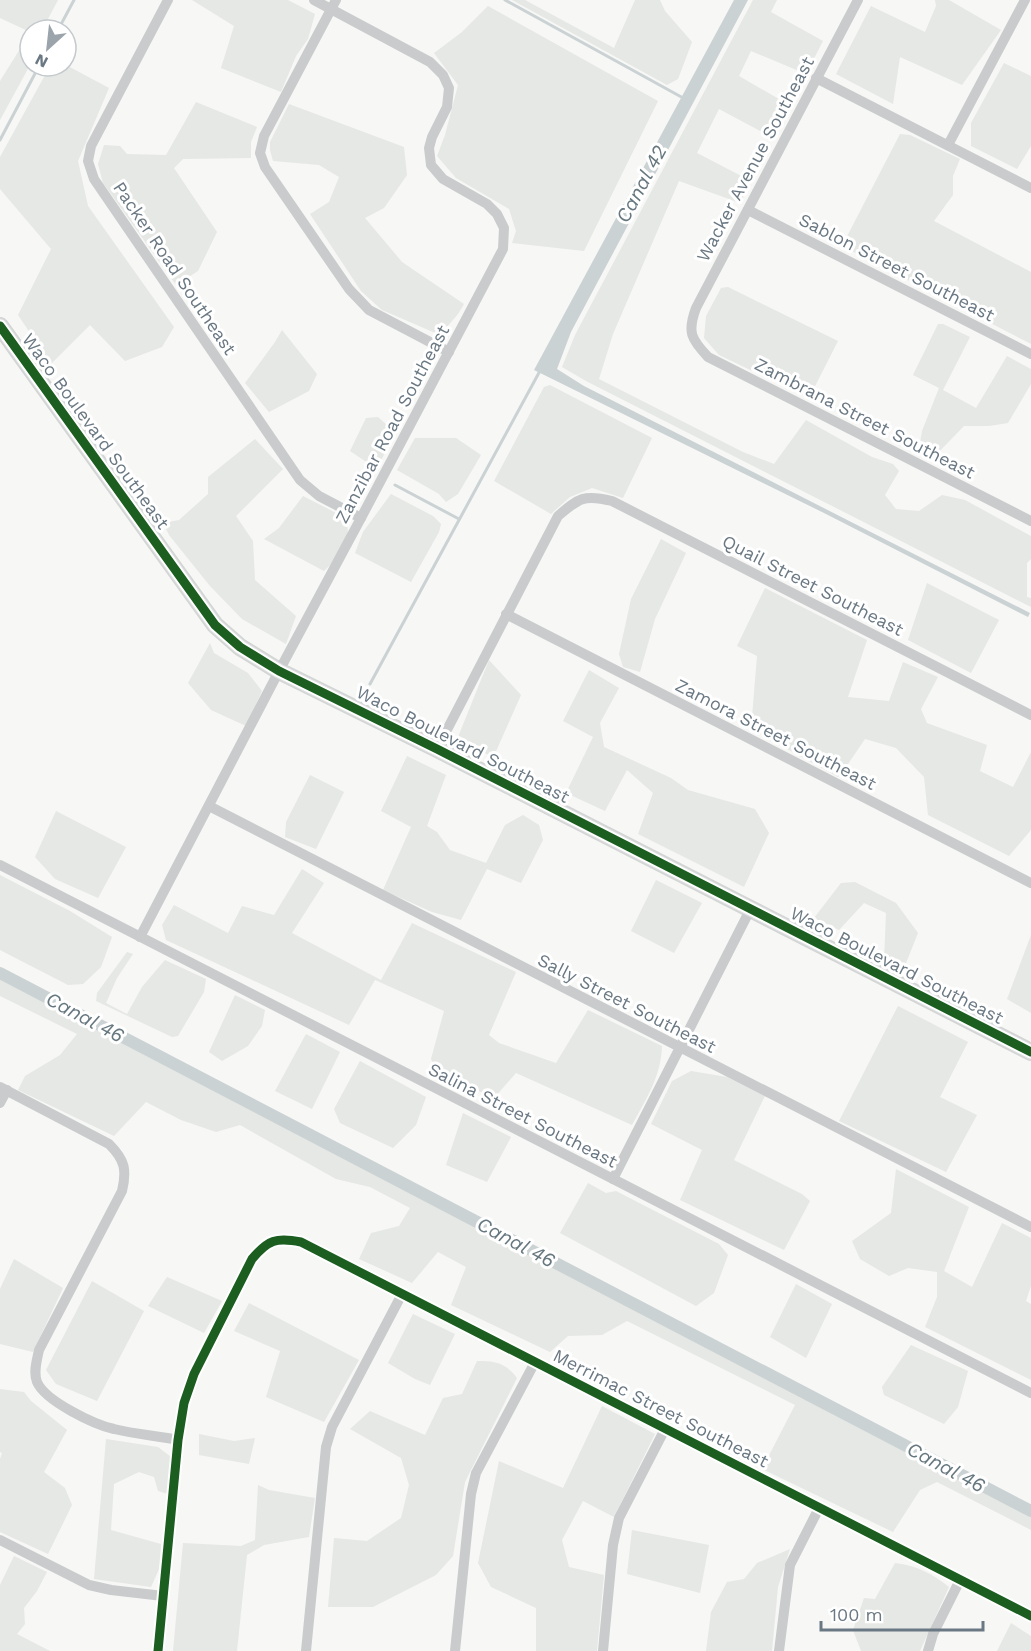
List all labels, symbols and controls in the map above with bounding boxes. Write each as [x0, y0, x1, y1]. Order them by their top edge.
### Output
north arrow [18, 18, 78, 78]
text: N [32, 50, 51, 72]
street label: Wacker Avenue Southeast [692, 53, 818, 265]
water label: Canal 42 [611, 141, 671, 227]
street label: Packer Road Southeast [109, 177, 241, 359]
street label: Sablon Street Southeast [796, 209, 999, 326]
street label: Zanzibar Road Southeast [331, 321, 453, 527]
street label: Waco Boulevard Southeast [18, 329, 174, 533]
street label: Zambrana Street Southeast [751, 353, 979, 483]
street label: Quail Street Southeast [719, 530, 908, 640]
street label: Zamora Street Southeast [672, 674, 880, 794]
street label: Waco Boulevard Southeast [353, 681, 574, 807]
street label: Waco Boulevard Southeast [787, 902, 1008, 1028]
street label: Sally Street Southeast [534, 949, 720, 1057]
water label: Canal 46 [42, 986, 128, 1048]
street label: Salina Street Southeast [425, 1058, 621, 1172]
water label: Canal 46 [473, 1211, 559, 1273]
street label: Merrimac Street Southeast [550, 1344, 773, 1472]
water label: Canal 46 [903, 1436, 989, 1498]
scale bar [821, 1594, 983, 1632]
text: 100 m [830, 1604, 883, 1625]

